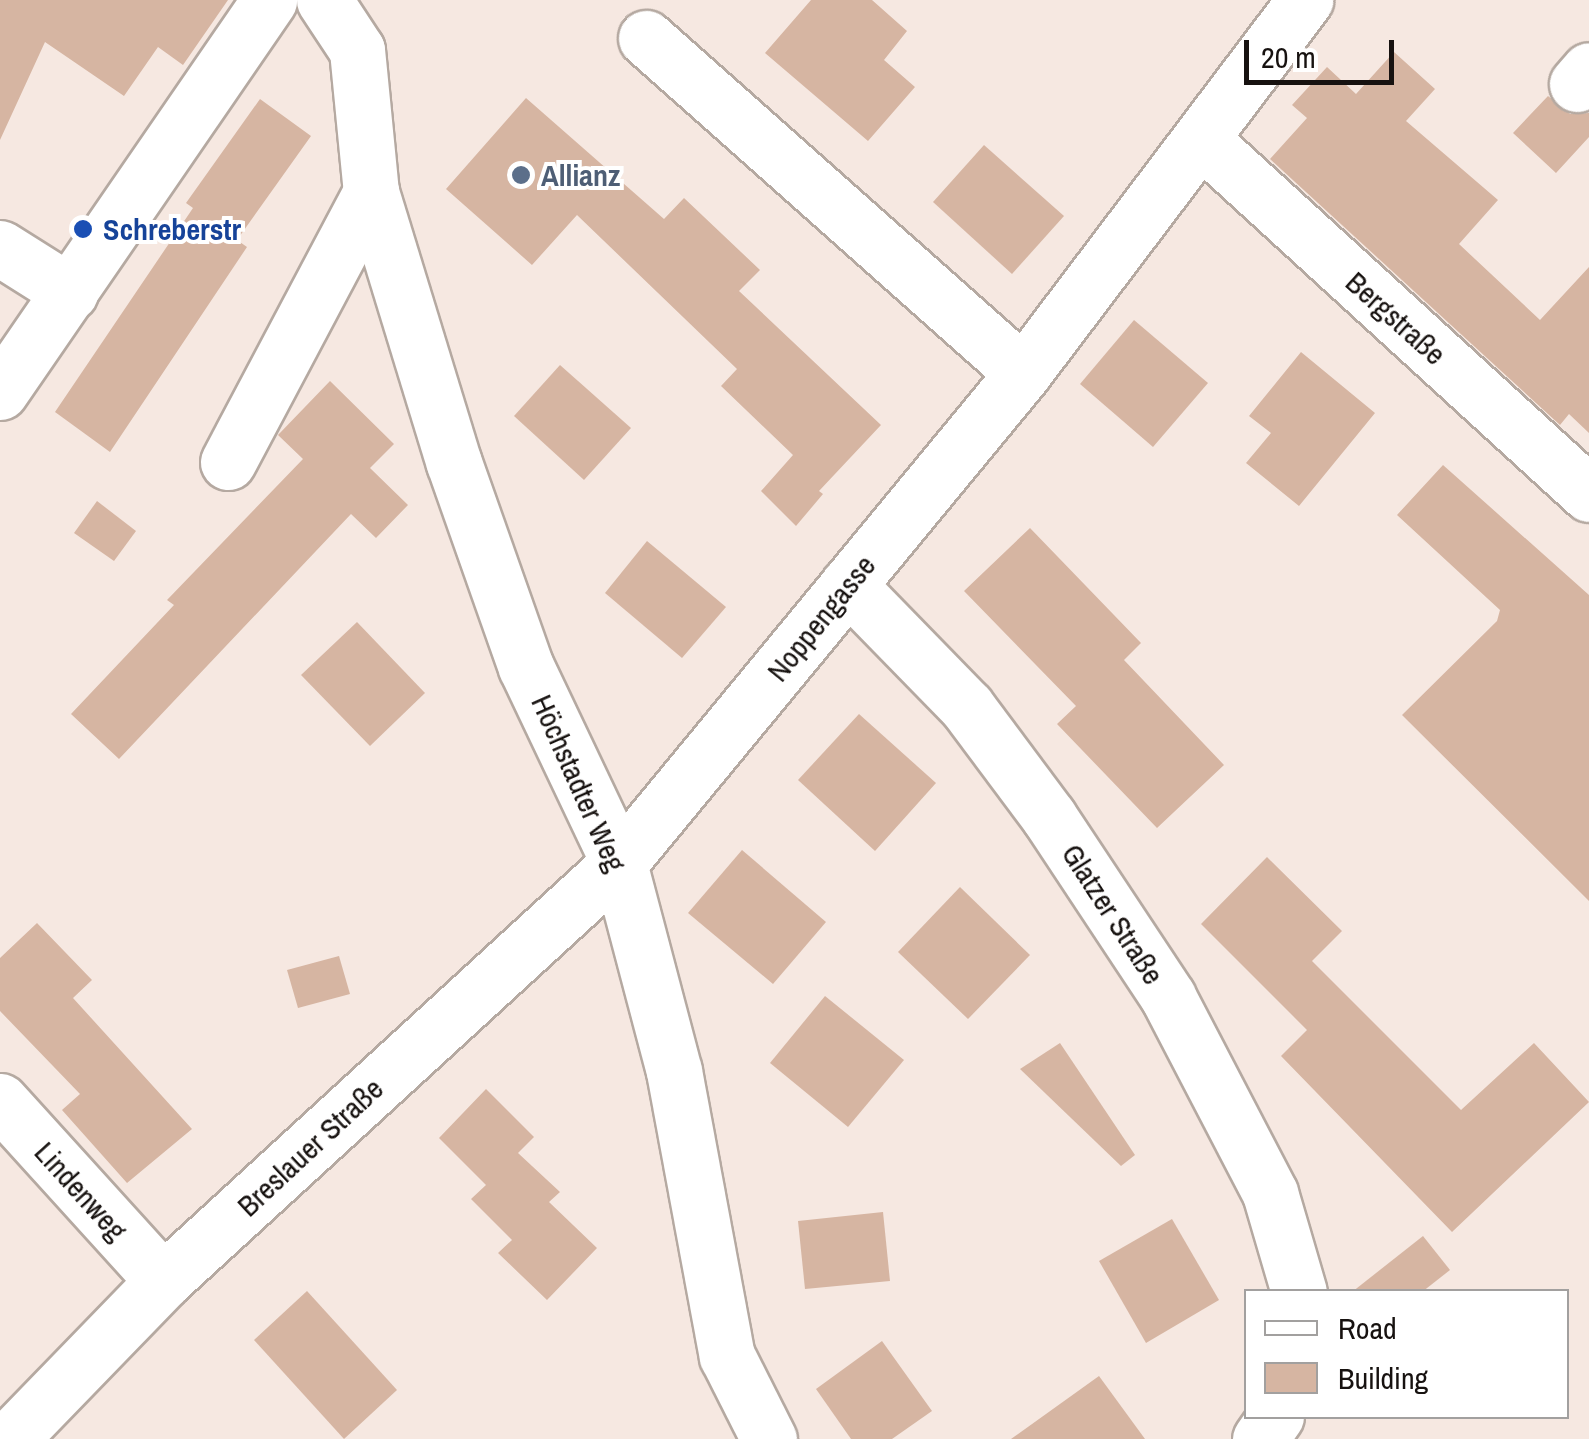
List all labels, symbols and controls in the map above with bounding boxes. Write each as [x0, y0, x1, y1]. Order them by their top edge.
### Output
scale bar [1249, 20, 1399, 82]
text: 20 m [1261, 37, 1316, 77]
place label: Allianz [541, 157, 620, 193]
marker: Allianz [510, 164, 532, 186]
place label: Schreberstr [103, 211, 241, 247]
marker: Schreberstr [72, 218, 94, 240]
street label: Bergstraße [1339, 264, 1453, 372]
street label: Noppengasse [759, 548, 883, 688]
street label: Höchstadter Weg [524, 689, 634, 877]
street label: Glatzer Straße [1054, 837, 1172, 991]
street label: Breslauer Straße [230, 1070, 390, 1224]
street label: Lindenweg [27, 1134, 135, 1248]
legend [1244, 1289, 1569, 1419]
text: Road [1338, 1308, 1397, 1348]
text: Building [1338, 1358, 1428, 1398]

